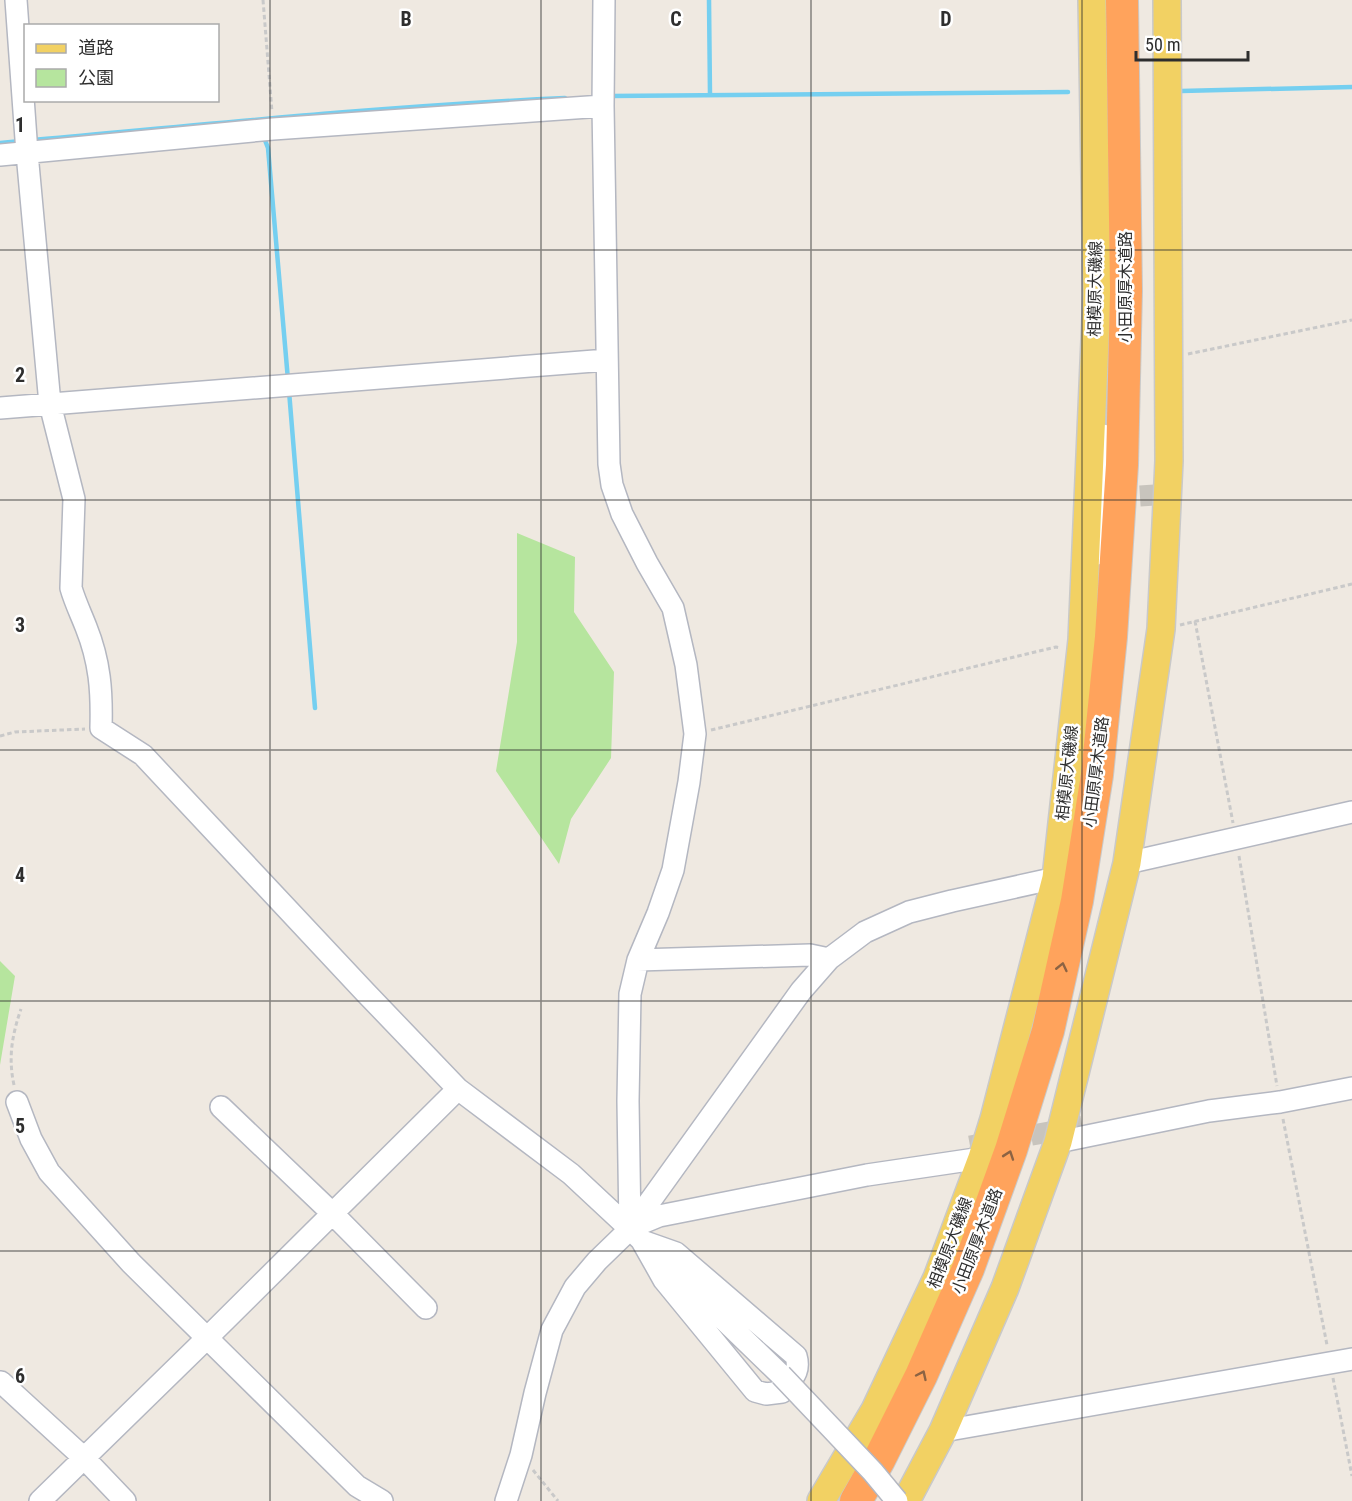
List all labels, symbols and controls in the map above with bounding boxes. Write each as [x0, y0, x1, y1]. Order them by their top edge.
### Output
text: B [400, 7, 412, 31]
text: C [670, 7, 682, 31]
text: D [940, 7, 952, 31]
legend [24, 24, 219, 102]
scale bar [1136, 24, 1248, 62]
text: 50 m [1145, 34, 1180, 55]
text: 道路 [78, 37, 114, 58]
text: 公園 [78, 67, 114, 88]
text: 1 [15, 113, 25, 137]
street label: 小田原厚木道路 [1116, 231, 1135, 343]
street label: 相模原大磯線 [1085, 241, 1105, 337]
text: 2 [15, 363, 25, 387]
text: 3 [15, 613, 25, 637]
street label: 小田原厚木道路 [1080, 715, 1112, 829]
street label: 相模原大磯線 [1053, 724, 1081, 822]
text: 4 [15, 863, 25, 887]
one-way arrow [1055, 962, 1068, 972]
text: 5 [15, 1114, 25, 1138]
one-way arrow [1002, 1150, 1015, 1161]
street label: 小田原厚木道路 [948, 1185, 1006, 1297]
street label: 相模原大磯線 [924, 1195, 976, 1291]
text: 6 [15, 1364, 25, 1388]
one-way arrow [914, 1370, 926, 1381]

